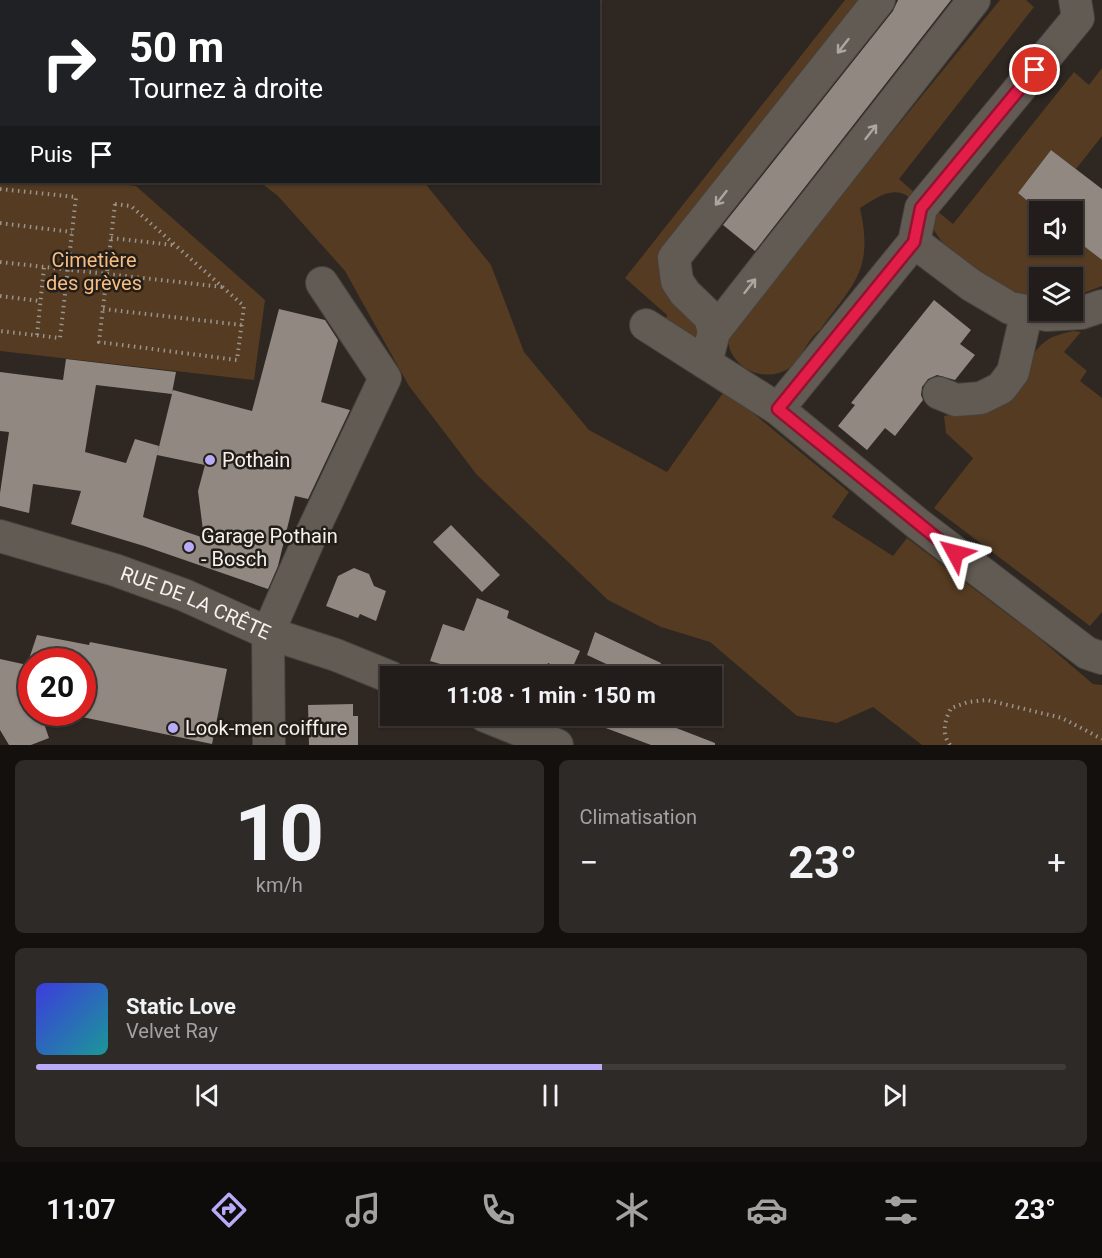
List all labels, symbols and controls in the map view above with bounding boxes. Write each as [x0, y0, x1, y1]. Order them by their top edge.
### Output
text: 50 m [129, 23, 224, 72]
icon: right [30, 24, 108, 102]
one-way arrow [836, 38, 849, 54]
pin [1009, 44, 1060, 95]
icon: arrive [1018, 53, 1051, 86]
text: Tournez à droite [129, 73, 323, 105]
one-way arrow [864, 125, 877, 141]
icon: arrive [85, 138, 118, 171]
text: Puis [30, 142, 73, 167]
one-way arrow [715, 190, 728, 206]
map controls [1029, 201, 1083, 321]
button: sound [1029, 201, 1083, 255]
park label: Cimetière des grèves [46, 248, 142, 295]
button: layers [1029, 267, 1083, 321]
one-way arrow [744, 278, 757, 294]
place label: Pothain [222, 448, 290, 472]
marker: Pothain [203, 453, 217, 467]
position arrow [923, 521, 987, 585]
place label: Garage Pothain - Bosch [201, 524, 338, 571]
marker: Garage Pothain - Bosch [182, 540, 196, 554]
street label: RUE DE LA CRÊTE [117, 561, 274, 645]
speed limit sign: 20 [18, 648, 96, 726]
text: 11:08 · 1 min · 150 m [446, 683, 656, 708]
place label: Look-men coiffure [185, 716, 347, 740]
marker: Look-men coiffure [166, 721, 180, 735]
text: 10 [234, 788, 324, 879]
text: Climatisation [580, 805, 697, 829]
text: 23° [788, 836, 857, 889]
text: − [580, 843, 598, 882]
text: + [1047, 843, 1066, 882]
text: km/h [256, 873, 303, 897]
text: Static Love [126, 994, 236, 1019]
text: Velvet Ray [126, 1019, 218, 1043]
icon: previous [191, 1079, 224, 1112]
icon: pause [534, 1079, 567, 1112]
icon: next [878, 1079, 911, 1112]
icon: directions [208, 1189, 250, 1231]
icon: music [342, 1189, 384, 1231]
icon: phone [477, 1189, 519, 1231]
icon: climate [611, 1189, 653, 1231]
icon: car [746, 1189, 788, 1231]
icon: filters [880, 1189, 922, 1231]
text: 11:07 [46, 1194, 116, 1226]
text: 23° [1014, 1194, 1056, 1226]

